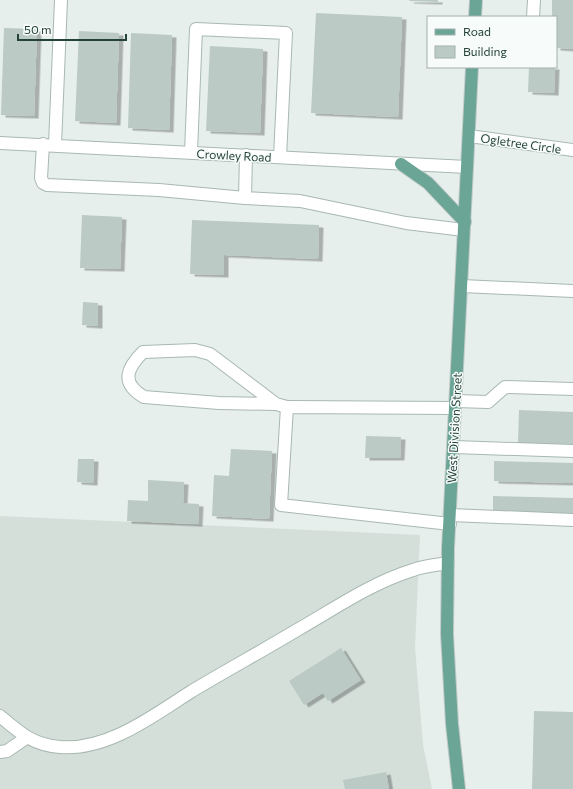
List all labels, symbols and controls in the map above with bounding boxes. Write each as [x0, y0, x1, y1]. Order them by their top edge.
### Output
scale bar [18, 16, 126, 42]
legend [427, 16, 557, 68]
text: 50 m [24, 22, 52, 36]
text: Road [463, 24, 491, 38]
text: Building [463, 44, 507, 58]
street label: Ogletree Circle [480, 130, 562, 156]
street label: Crowley Road [196, 146, 272, 164]
street label: West Division Street [444, 372, 464, 483]

